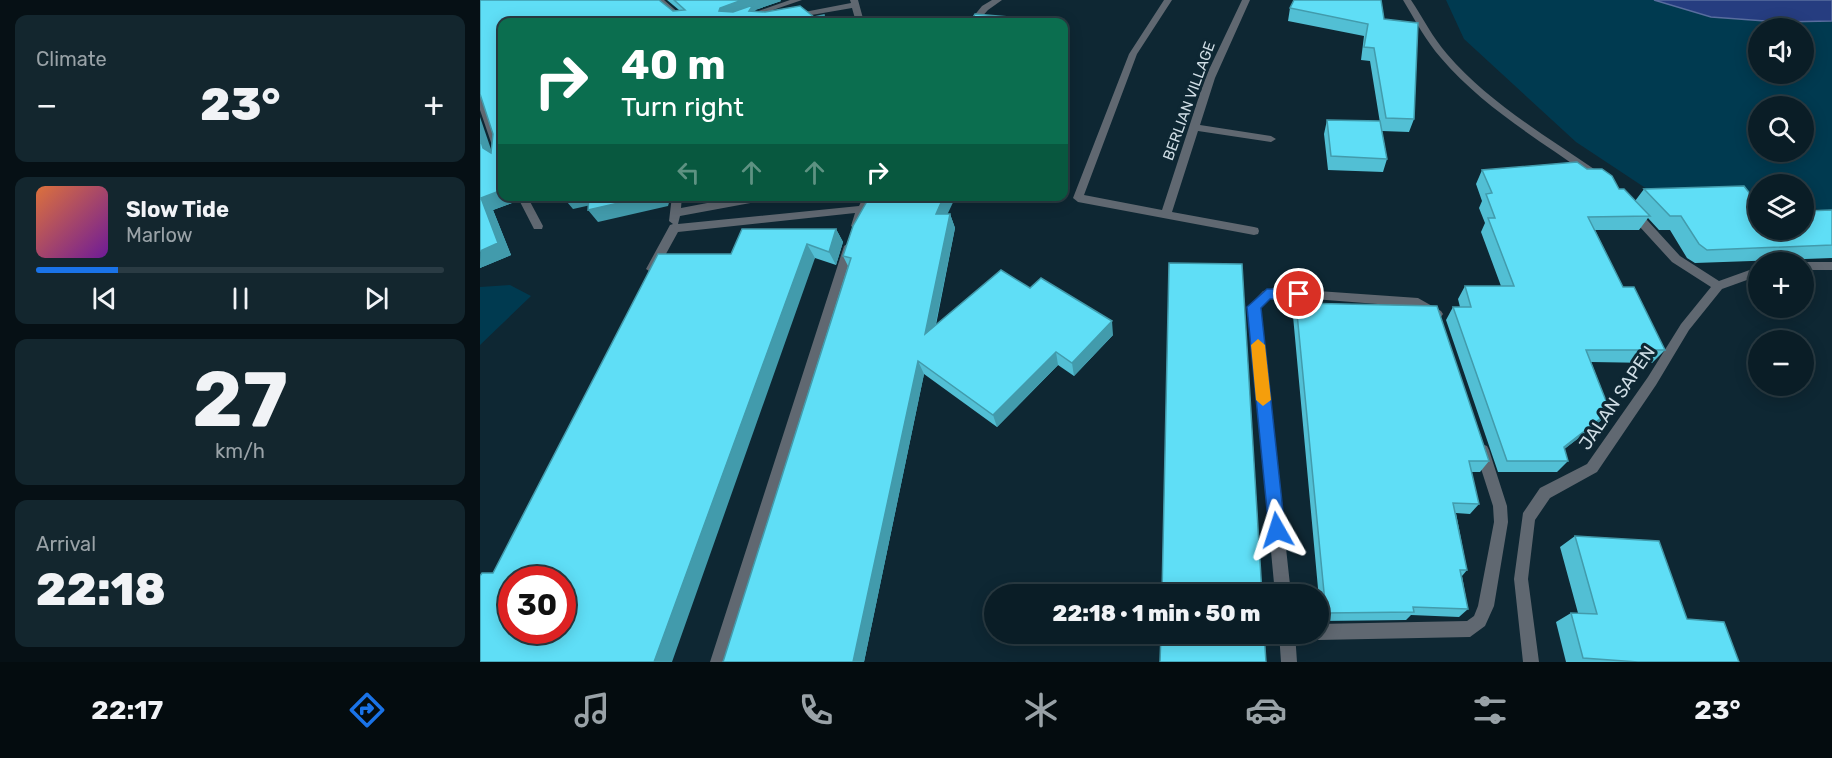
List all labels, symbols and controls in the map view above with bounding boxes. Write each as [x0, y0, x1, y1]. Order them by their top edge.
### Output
map controls [1748, 18, 1814, 396]
button: sound [1748, 18, 1814, 84]
street label: BERLIAN VILLAGE [1159, 39, 1219, 163]
text: 40 m [621, 40, 726, 90]
icon: right [522, 42, 600, 120]
text: Climate [36, 47, 107, 71]
text: 23° [200, 78, 281, 131]
text: − [36, 85, 57, 124]
text: + [423, 85, 444, 124]
text: Turn right [621, 91, 744, 123]
button: search [1748, 96, 1814, 162]
icon: left [672, 156, 705, 189]
icon: ahead [735, 156, 768, 189]
icon: ahead [798, 156, 831, 189]
icon: right [861, 156, 894, 189]
button: layers [1748, 174, 1814, 240]
text: Slow Tide [126, 196, 229, 223]
text: Marlow [126, 223, 193, 247]
button: + [1748, 252, 1814, 318]
pin [1273, 268, 1324, 319]
icon: arrive [1282, 277, 1315, 310]
icon: previous [88, 282, 121, 315]
icon: pause [224, 282, 257, 315]
icon: next [360, 282, 393, 315]
button: − [1748, 330, 1814, 396]
street label: JALAN SAPEN [1574, 342, 1660, 454]
text: 27 [192, 353, 288, 446]
text: km/h [215, 439, 265, 463]
position arrow [1245, 498, 1309, 562]
text: Arrival [36, 532, 96, 556]
text: 22:18 [36, 563, 166, 616]
speed limit sign: 30 [498, 566, 576, 644]
text: 22:18 · 1 min · 50 m [1053, 600, 1260, 627]
icon: directions [346, 689, 388, 731]
icon: music [571, 689, 613, 731]
icon: phone [795, 689, 837, 731]
icon: climate [1020, 689, 1062, 731]
icon: car [1245, 689, 1287, 731]
icon: filters [1469, 689, 1511, 731]
text: 22:17 [91, 694, 163, 726]
text: 23° [1694, 694, 1741, 726]

